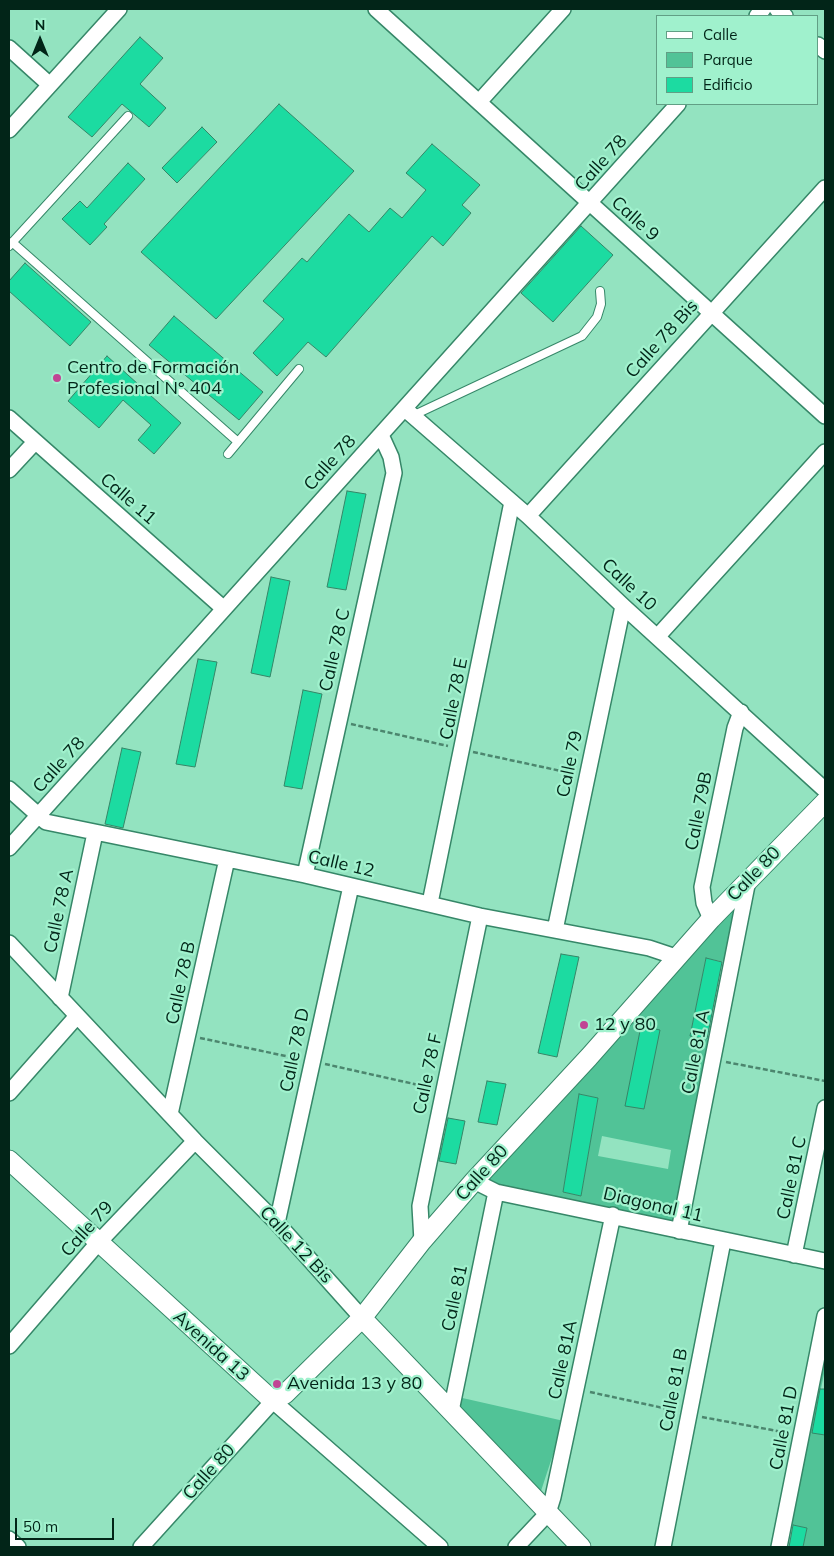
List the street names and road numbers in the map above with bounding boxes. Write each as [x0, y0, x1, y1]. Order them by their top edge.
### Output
street label: Calle 78 [570, 131, 632, 195]
street label: Calle 9 [607, 192, 663, 246]
street label: Calle 78 Bis [621, 295, 703, 383]
street label: Calle 78 [299, 431, 361, 495]
street label: Calle 11 [95, 469, 161, 529]
street label: Calle 10 [597, 554, 661, 616]
street label: Calle 78 C [315, 606, 355, 694]
street label: Calle 78 E [436, 656, 472, 742]
street label: Calle 79 [552, 729, 588, 799]
street label: Calle 78 [28, 733, 90, 797]
street label: Calle 79B [681, 770, 717, 852]
street label: Calle 80 [723, 842, 785, 906]
street label: Calle 12 [306, 846, 376, 882]
street label: Calle 78 A [40, 867, 78, 955]
street label: Calle 78 B [162, 939, 200, 1027]
street label: Calle 78 D [276, 1006, 314, 1094]
street label: Calle 81 A [677, 1008, 715, 1096]
street label: Calle 78 F [409, 1032, 447, 1116]
street label: Calle 81 C [773, 1134, 811, 1222]
street label: Calle 80 [451, 1141, 513, 1205]
street label: Diagonal 11 [601, 1183, 705, 1227]
street label: Calle 79 [56, 1197, 118, 1261]
street label: Calle 12 Bis [255, 1202, 337, 1288]
street label: Calle 81 [437, 1263, 473, 1333]
street label: Avenida 13 [169, 1306, 253, 1386]
street label: Calle 81A [544, 1318, 582, 1402]
street label: Calle 81 B [655, 1347, 693, 1433]
street label: Calle 81 D [765, 1384, 803, 1472]
street label: Calle 80 [178, 1440, 240, 1504]

